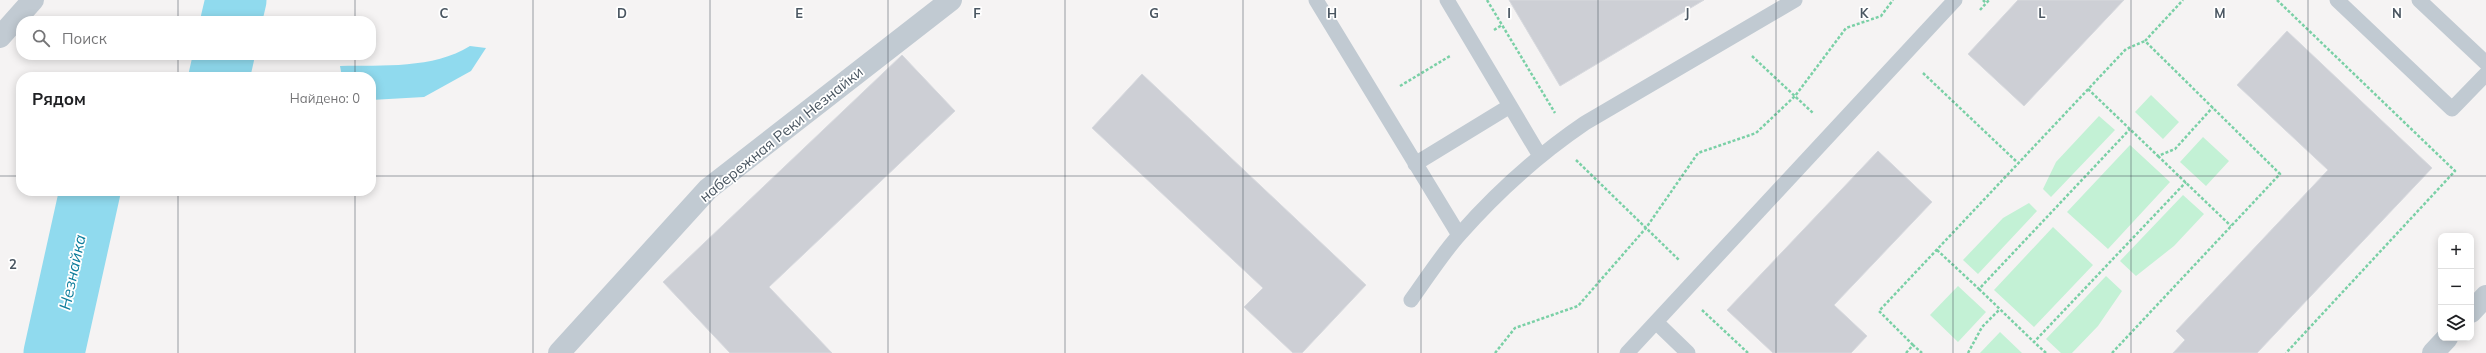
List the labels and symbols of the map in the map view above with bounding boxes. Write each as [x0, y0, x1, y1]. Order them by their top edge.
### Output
text: C [440, 5, 449, 21]
text: D [617, 5, 627, 21]
text: E [795, 5, 803, 21]
text: F [973, 5, 981, 21]
text: G [1149, 5, 1159, 21]
text: H [1327, 5, 1337, 21]
text: I [1507, 5, 1511, 21]
text: J [1685, 5, 1689, 21]
text: K [1860, 5, 1870, 21]
text: L [2038, 5, 2046, 21]
text: M [2214, 5, 2226, 21]
text: N [2392, 5, 2402, 21]
street label: набережная Реки Незнайки [695, 62, 867, 206]
water label: Незнайка [54, 232, 90, 311]
text: 2 [9, 256, 17, 272]

